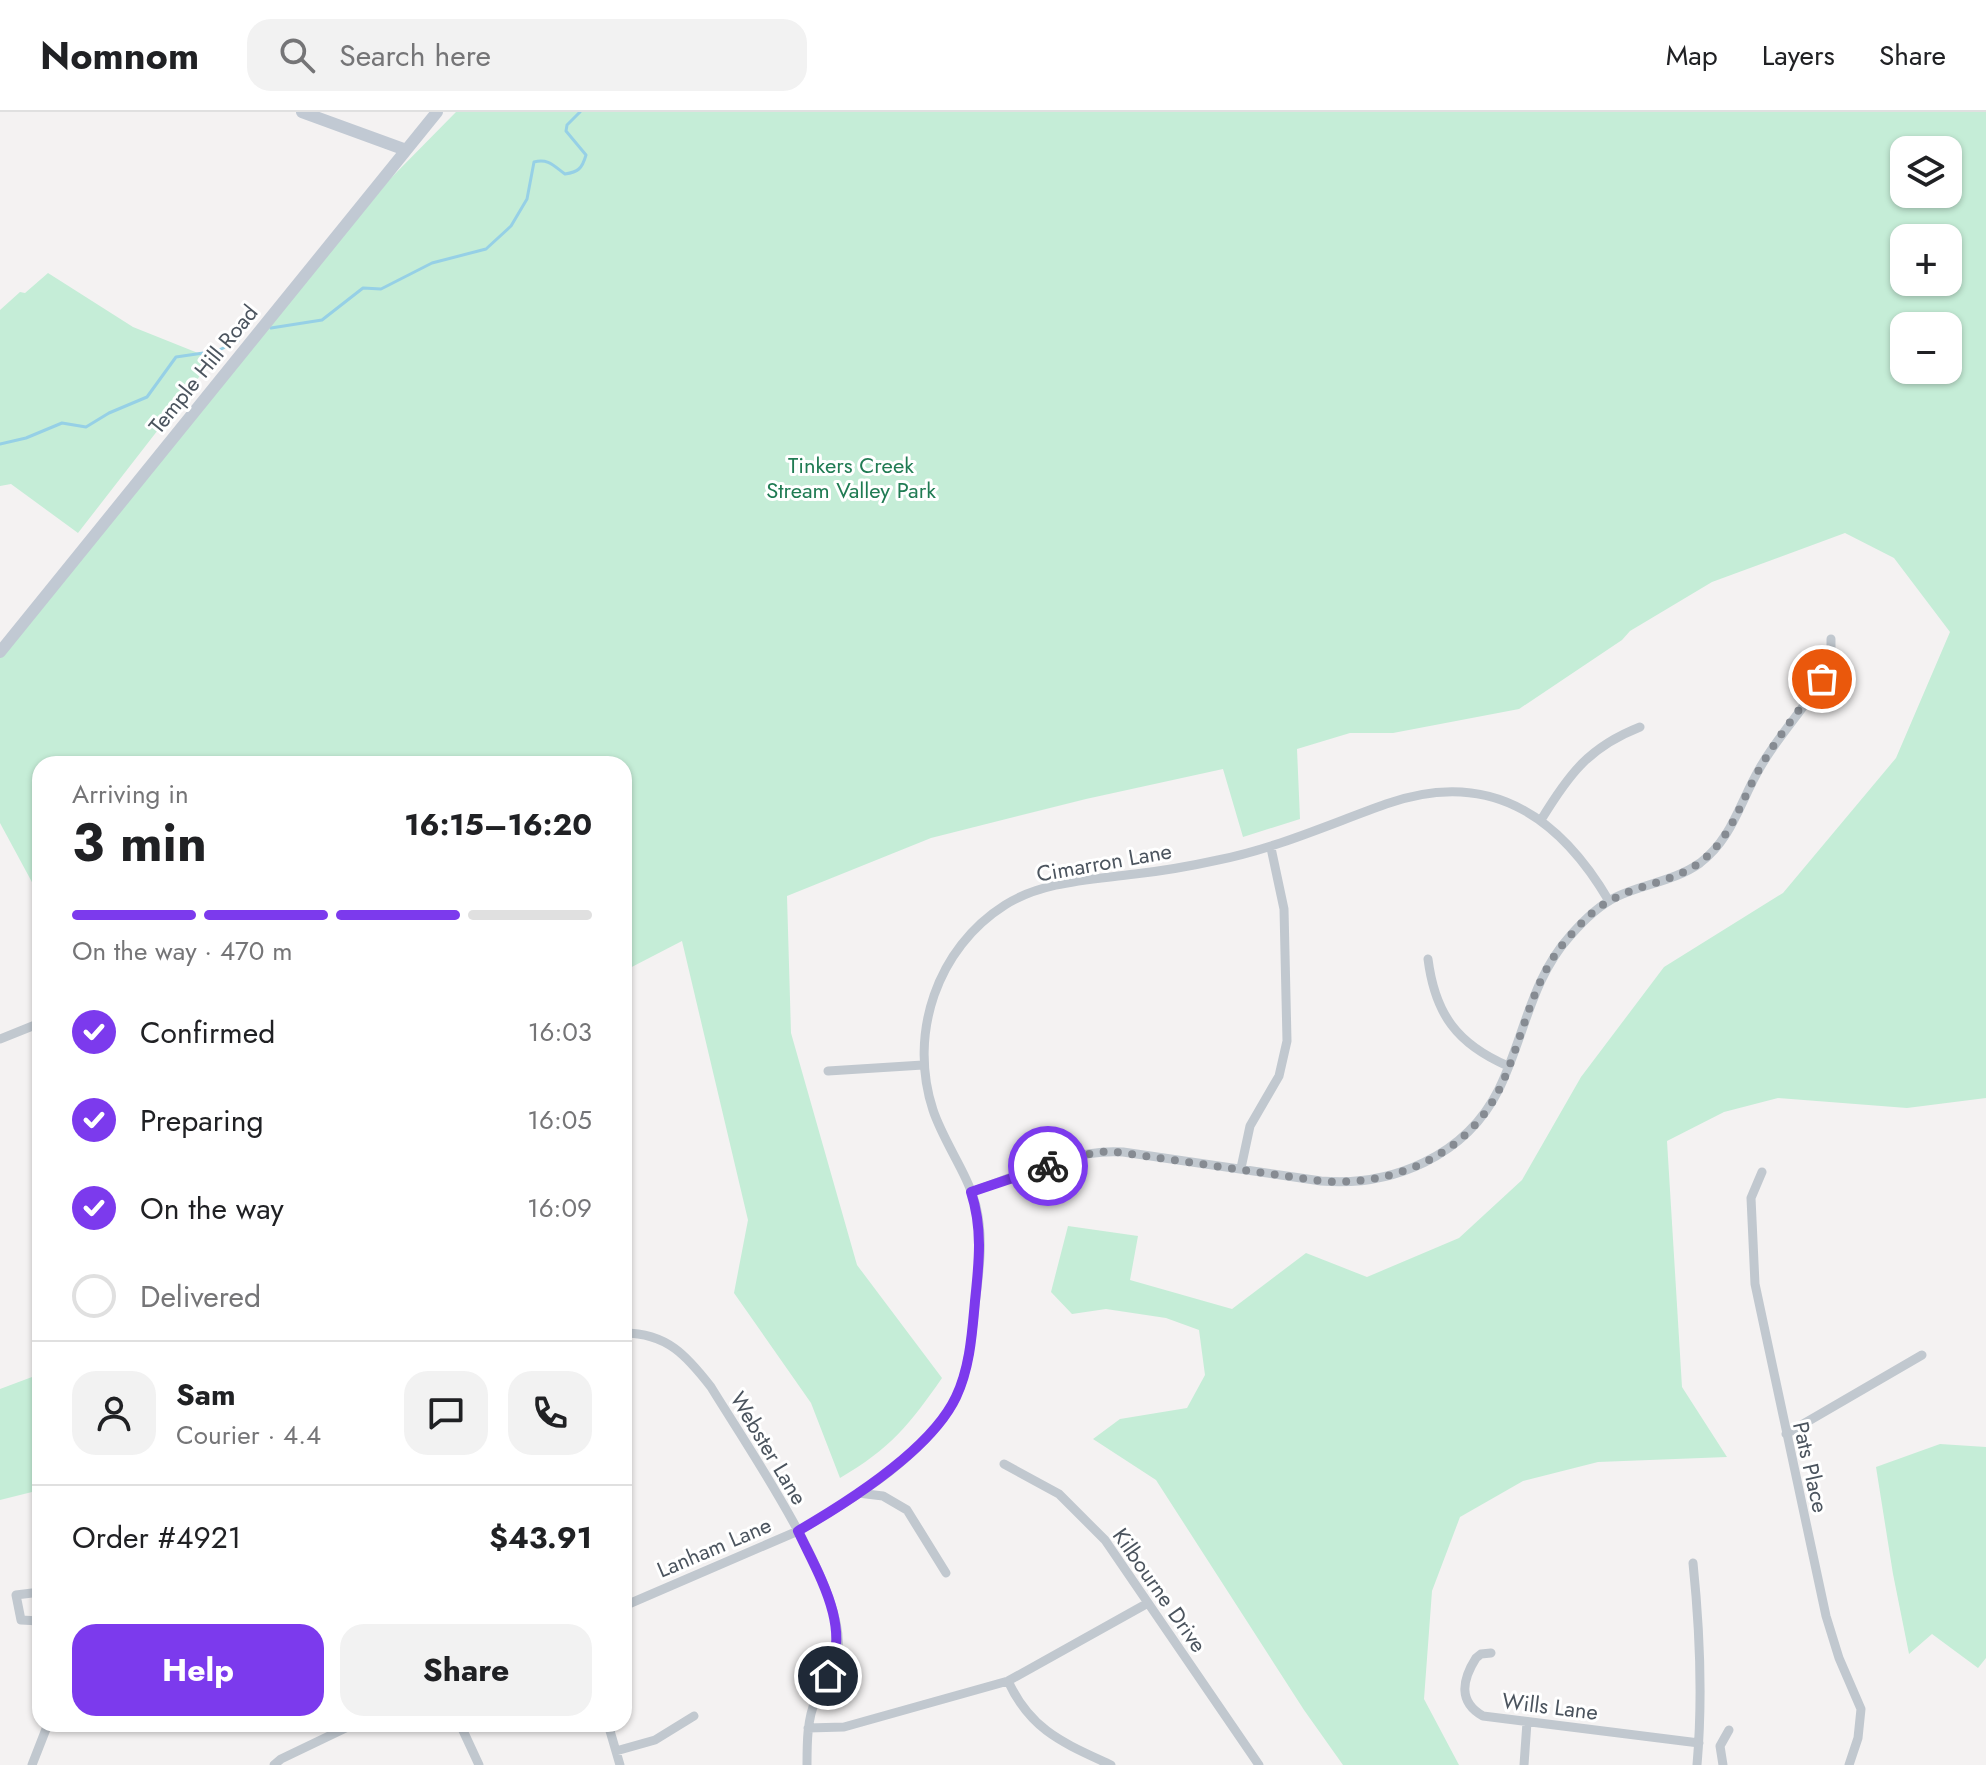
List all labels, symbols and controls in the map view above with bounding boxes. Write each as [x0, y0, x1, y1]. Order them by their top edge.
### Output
search box [247, 19, 807, 91]
text: Nomnom [40, 28, 199, 83]
icon: search [275, 33, 319, 77]
text: Search here [339, 34, 491, 77]
text: Map [1666, 35, 1718, 76]
text: Layers [1762, 35, 1835, 76]
text: Share [1879, 35, 1946, 76]
map controls [1890, 136, 1962, 384]
button: layers [1890, 136, 1962, 208]
button: + [1890, 224, 1962, 296]
street label: Temple Hill Road [141, 298, 265, 440]
button: − [1890, 312, 1962, 384]
park label: Tinkers Creek Stream Valley Park [766, 449, 936, 506]
pin [1788, 645, 1856, 713]
icon: bag [1800, 657, 1844, 701]
text: Arriving in [72, 775, 189, 813]
text: 16:15–16:20 [404, 803, 592, 846]
text: 3 min [72, 805, 207, 881]
street label: Cimarron Lane [1034, 834, 1174, 890]
text: On the way · 470 m [72, 932, 292, 970]
icon: check [72, 1010, 116, 1054]
text: Confirmed [140, 1011, 275, 1054]
text: 16:03 [528, 1013, 592, 1051]
icon: check [72, 1098, 116, 1142]
text: Preparing [140, 1099, 264, 1142]
text: 16:05 [527, 1101, 592, 1139]
courier [1008, 1126, 1088, 1206]
icon: bike [1026, 1144, 1070, 1188]
icon: check [72, 1186, 116, 1230]
text: On the way [140, 1187, 284, 1230]
text: 16:09 [527, 1189, 592, 1227]
text: Delivered [140, 1275, 261, 1318]
button: person [72, 1371, 156, 1455]
button: chat [404, 1371, 488, 1455]
button: phone [508, 1371, 592, 1455]
text: Sam [176, 1373, 236, 1416]
street label: Webster Lane [723, 1385, 815, 1511]
text: Courier · 4.4 [176, 1416, 321, 1454]
street label: Pats Place [1785, 1418, 1837, 1516]
street label: Lanham Lane [652, 1509, 776, 1585]
text: Order #4921 [72, 1516, 241, 1559]
text: $43.91 [489, 1516, 592, 1559]
street label: Kilbourne Drive [1105, 1521, 1215, 1659]
button: Help [72, 1624, 324, 1716]
button: Share [340, 1624, 592, 1716]
pin [794, 1642, 862, 1710]
icon: home [806, 1654, 850, 1698]
street label: Wills Lane [1500, 1684, 1600, 1728]

